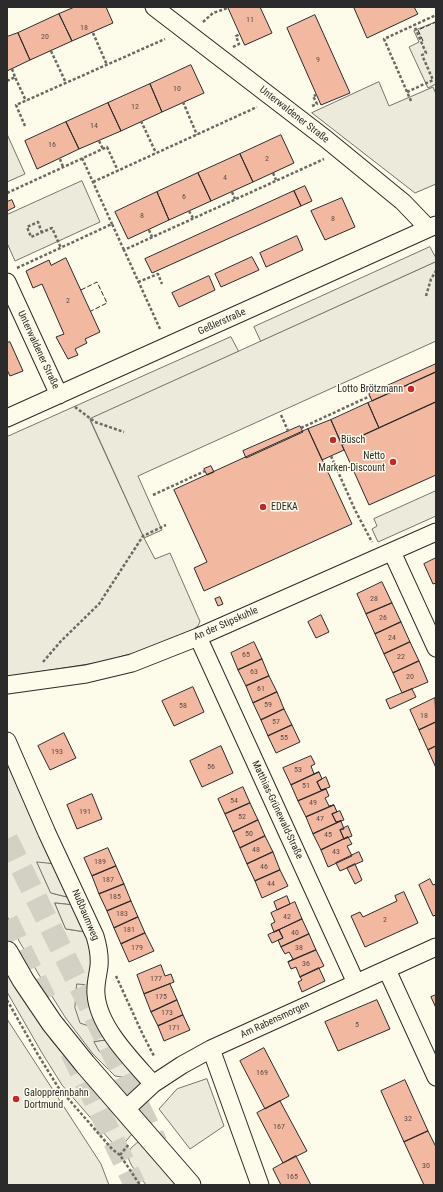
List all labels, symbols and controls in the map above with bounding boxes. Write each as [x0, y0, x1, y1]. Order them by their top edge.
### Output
house number: 11 [246, 15, 254, 25]
house number: 18 [80, 23, 88, 33]
house number: 20 [41, 32, 49, 42]
house number: 9 [316, 55, 320, 65]
house number: 10 [173, 84, 181, 94]
street label: Unterwaldener Straße [257, 84, 331, 146]
house number: 12 [131, 102, 139, 112]
house number: 14 [90, 121, 98, 131]
house number: 16 [48, 140, 56, 150]
house number: 2 [265, 154, 269, 164]
house number: 4 [223, 173, 227, 183]
house number: 6 [182, 192, 186, 202]
house number: 8 [140, 211, 144, 221]
house number: 8 [331, 214, 335, 224]
house number: 2 [66, 296, 70, 306]
street label: Geßlerstraße [196, 306, 248, 338]
street label: Unterwaldener Straße [15, 309, 61, 391]
place label: Lotto Brötzmann [337, 383, 403, 395]
marker: Lotto Brötzmann [406, 384, 416, 394]
place label: Büsch [341, 434, 365, 446]
marker: Büsch [328, 435, 338, 445]
place label: Netto Marken-Discount [318, 450, 385, 474]
marker: Netto Marken-Discount [388, 457, 398, 467]
place label: EDEKA [271, 501, 298, 513]
marker: EDEKA [258, 502, 268, 512]
house number: 28 [370, 594, 378, 604]
street label: An der Stipskuhle [192, 604, 260, 644]
house number: 26 [379, 613, 387, 623]
house number: 24 [388, 633, 396, 643]
house number: 65 [242, 650, 250, 660]
house number: 22 [397, 652, 405, 662]
house number: 63 [250, 667, 258, 677]
house number: 20 [406, 672, 414, 682]
house number: 61 [257, 684, 265, 694]
house number: 59 [264, 700, 272, 710]
house number: 58 [179, 701, 187, 711]
house number: 18 [420, 711, 428, 721]
house number: 57 [272, 717, 280, 727]
house number: 55 [280, 733, 288, 743]
house number: 193 [51, 747, 63, 757]
street label: Matthias-Grünewald-Straße [249, 759, 305, 861]
house number: 56 [207, 762, 215, 772]
house number: 53 [294, 765, 302, 775]
house number: 51 [302, 781, 310, 791]
house number: 54 [230, 796, 238, 806]
house number: 49 [309, 798, 317, 808]
house number: 191 [79, 807, 91, 817]
house number: 52 [238, 812, 246, 822]
house number: 47 [316, 814, 324, 824]
house number: 50 [245, 829, 253, 839]
house number: 45 [324, 830, 332, 840]
house number: 48 [252, 845, 260, 855]
house number: 43 [332, 847, 340, 857]
house number: 189 [94, 857, 106, 867]
house number: 46 [260, 862, 268, 872]
house number: 187 [102, 875, 114, 885]
house number: 44 [267, 879, 275, 889]
street label: Nußbaumweg [69, 888, 101, 942]
house number: 185 [109, 892, 121, 902]
house number: 183 [116, 909, 128, 919]
house number: 42 [283, 912, 291, 922]
house number: 2 [383, 915, 387, 925]
house number: 181 [123, 925, 135, 935]
house number: 40 [291, 928, 299, 938]
house number: 179 [131, 943, 143, 953]
house number: 38 [295, 943, 303, 953]
house number: 36 [302, 959, 310, 969]
house number: 177 [150, 974, 162, 984]
house number: 175 [155, 992, 167, 1002]
street label: Am Rabensmorgen [239, 999, 311, 1041]
house number: 173 [161, 1008, 173, 1018]
house number: 5 [355, 1020, 359, 1030]
house number: 171 [168, 1023, 180, 1033]
house number: 169 [256, 1068, 268, 1078]
place label: Galopprennbahn Dortmund [24, 1087, 89, 1110]
marker: Galopprennbahn Dortmund [11, 1094, 21, 1104]
house number: 32 [404, 1114, 412, 1124]
house number: 167 [273, 1122, 285, 1132]
house number: 30 [422, 1161, 430, 1171]
house number: 165 [286, 1172, 298, 1182]

